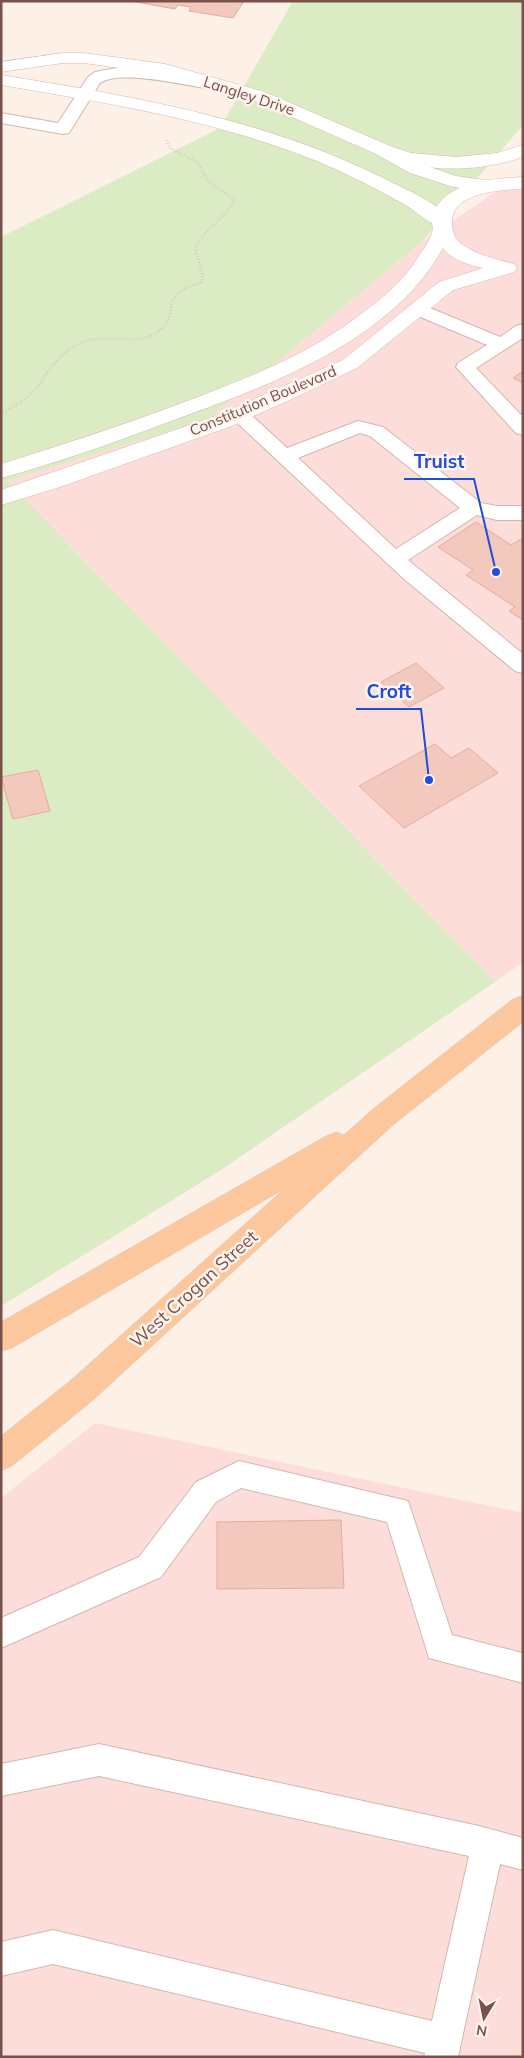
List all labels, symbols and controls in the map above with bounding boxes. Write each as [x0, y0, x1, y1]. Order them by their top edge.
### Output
street label: Langley Drive [201, 72, 297, 119]
street label: Constitution Boulevard [187, 361, 339, 440]
callout: Truist [404, 445, 474, 479]
text: Truist [414, 449, 464, 473]
callout: Croft [356, 675, 421, 709]
text: Croft [366, 679, 412, 703]
street label: West Crogan Street [125, 1225, 262, 1352]
north arrow [459, 1993, 509, 2043]
text: N [475, 2021, 489, 2041]

